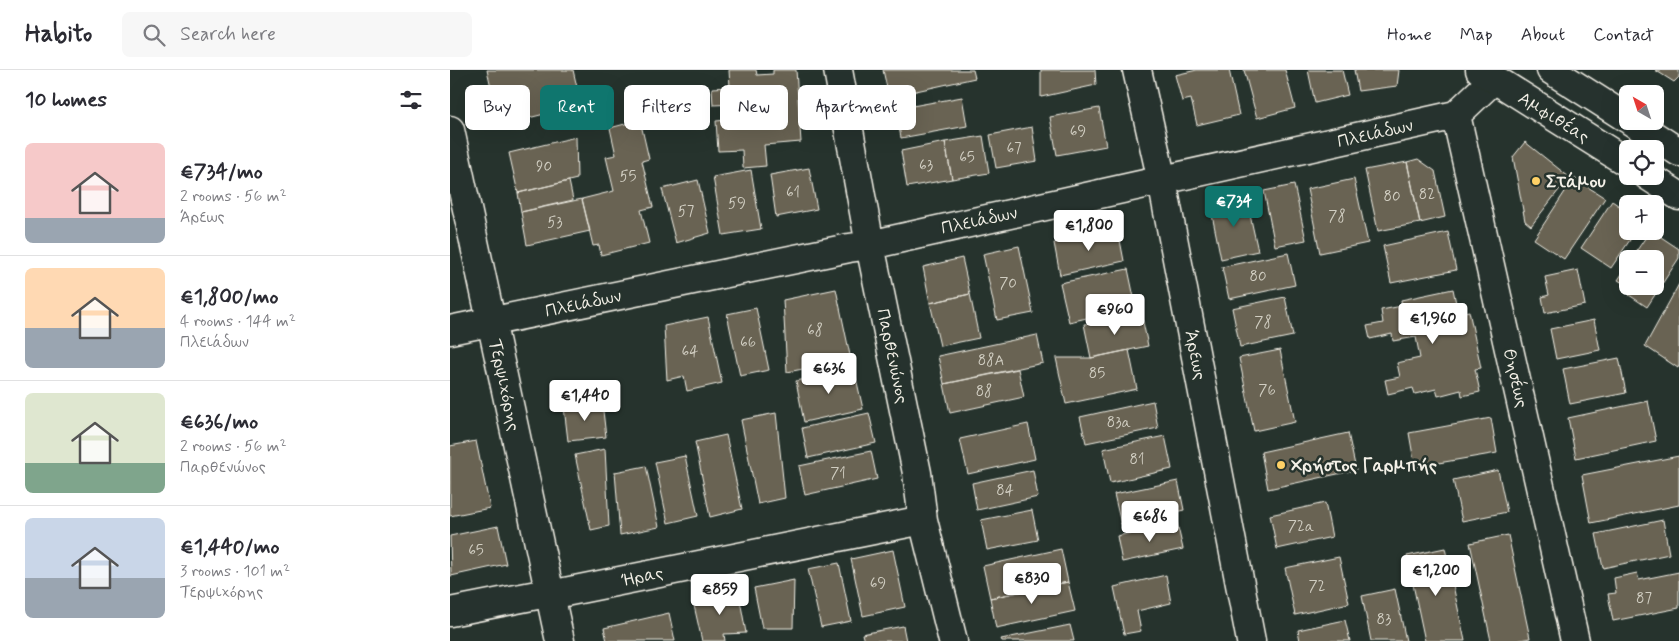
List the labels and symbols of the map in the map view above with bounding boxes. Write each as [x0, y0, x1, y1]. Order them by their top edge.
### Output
north arrow [1619, 85, 1664, 130]
street label: Αμφιθέας [1513, 86, 1594, 149]
street label: Πλειάδων [1335, 114, 1416, 154]
house number: 69 [1070, 122, 1086, 142]
house number: 67 [1006, 139, 1022, 159]
house number: 65 [959, 148, 975, 168]
house number: 63 [919, 156, 933, 176]
house number: 90 [536, 157, 552, 177]
house number: 55 [620, 167, 637, 187]
place label: Στάμου [1546, 170, 1606, 194]
marker: Στάμου [1530, 175, 1542, 187]
house number: 61 [786, 183, 800, 203]
house number: 82 [1419, 185, 1435, 205]
pin: €734 [1204, 186, 1264, 228]
house number: 80 [1383, 187, 1401, 207]
house number: 59 [728, 194, 746, 214]
street label: Πλειάδων [939, 201, 1020, 241]
house number: 57 [678, 202, 695, 222]
house number: 78 [1328, 207, 1346, 227]
pin: €1,800 [1048, 210, 1130, 252]
house number: 53 [547, 213, 563, 233]
house number: 80 [1249, 267, 1267, 287]
house number: 70 [999, 274, 1017, 294]
street label: Πλειάδων [543, 284, 624, 324]
pin: €960 [1085, 294, 1145, 336]
pin: €1,960 [1392, 302, 1474, 345]
street label: Παρθενώνος [870, 307, 914, 406]
house number: 78 [1254, 313, 1272, 333]
house number: 68 [807, 321, 823, 341]
street label: Άρεως [1178, 328, 1212, 382]
house number: 66 [740, 333, 756, 353]
street label: Τερψιχόρης [483, 337, 526, 434]
house number: 64 [682, 342, 698, 362]
street label: Θησέως [1497, 346, 1535, 410]
house number: 88Α [978, 351, 1004, 371]
pin: €636 [799, 352, 859, 395]
house number: 85 [1089, 364, 1105, 384]
pin: €1,440 [544, 380, 626, 422]
house number: 76 [1258, 381, 1276, 401]
house number: 88 [976, 382, 992, 402]
house number: 83α [1107, 413, 1132, 433]
house number: 81 [1130, 450, 1144, 470]
place label: Χρήστος Γαρμπής [1291, 454, 1437, 478]
marker: Χρήστος Γαρμπής [1275, 459, 1287, 471]
house number: 71 [830, 464, 846, 484]
house number: 84 [996, 481, 1014, 501]
pin: €686 [1120, 500, 1180, 543]
house number: 72α [1288, 517, 1315, 537]
house number: 65 [468, 541, 484, 561]
pin: €1,200 [1395, 554, 1477, 597]
street label: Ήρας [619, 561, 665, 593]
pin: €830 [1002, 562, 1062, 605]
pin: €859 [690, 574, 750, 616]
house number: 69 [870, 574, 886, 594]
house number: 72 [1308, 577, 1326, 597]
house number: 87 [1636, 589, 1652, 609]
house number: 83 [1377, 610, 1391, 630]

